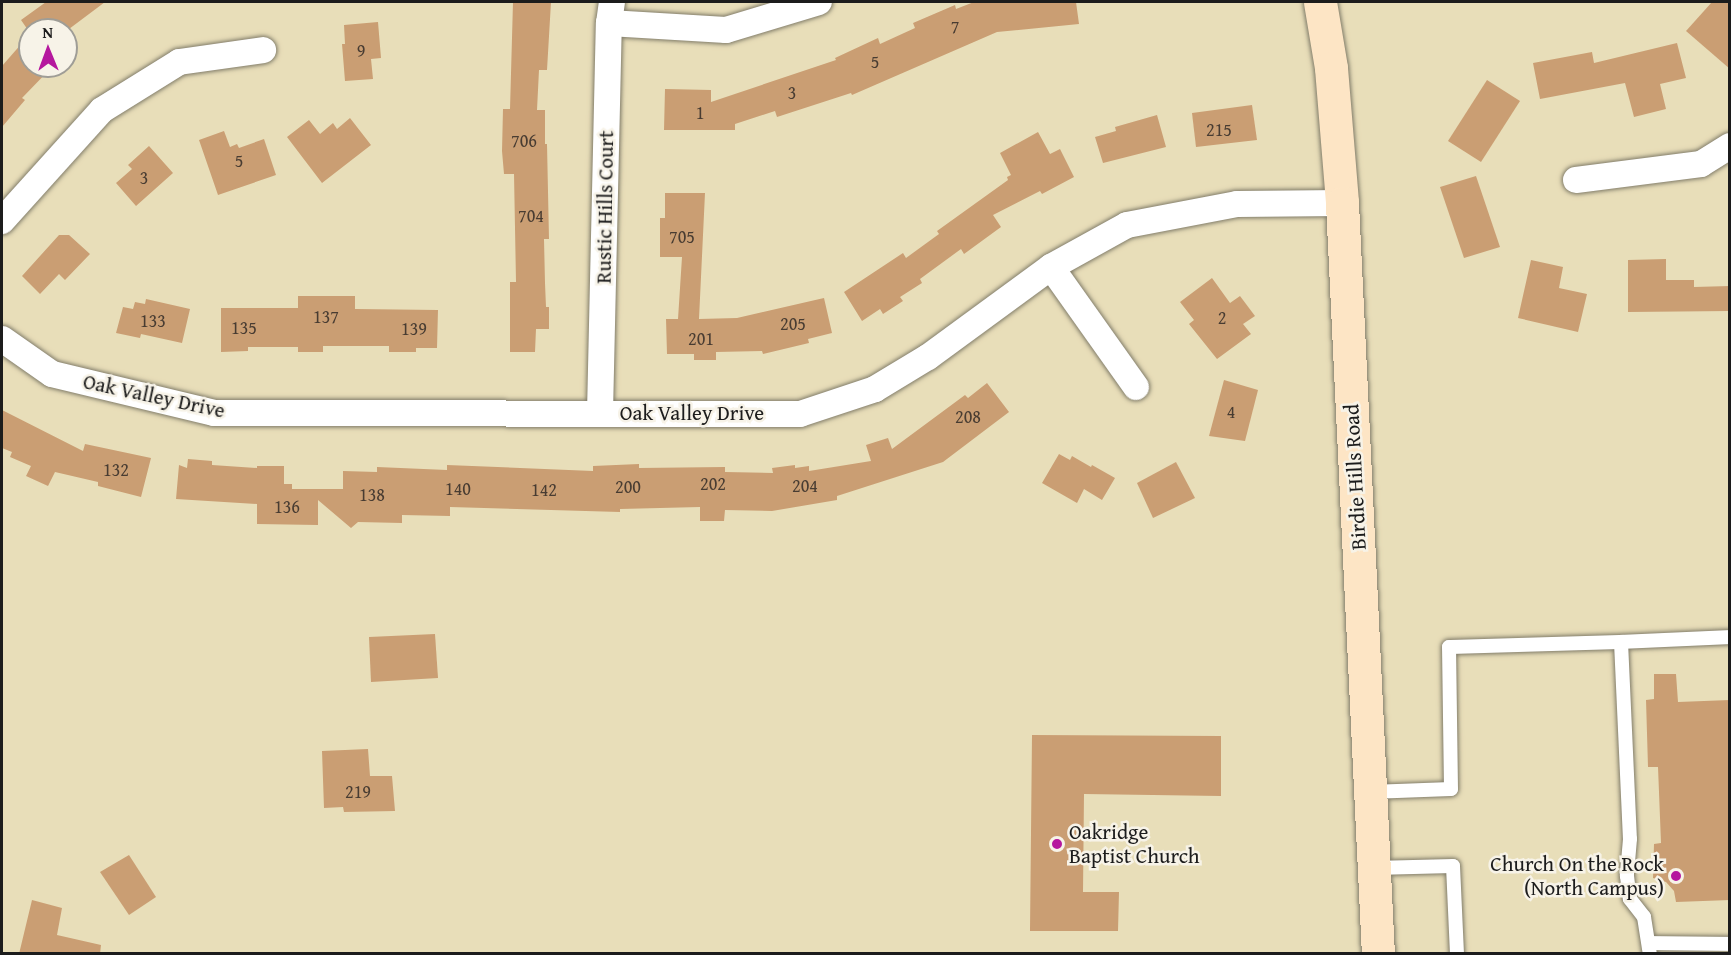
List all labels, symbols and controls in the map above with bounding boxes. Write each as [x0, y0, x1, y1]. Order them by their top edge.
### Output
house number: 7 [951, 16, 959, 38]
north arrow [18, 18, 78, 78]
text: N [42, 20, 53, 44]
house number: 9 [357, 40, 365, 62]
house number: 5 [871, 51, 879, 73]
house number: 3 [788, 82, 796, 104]
house number: 1 [696, 102, 704, 124]
house number: 215 [1206, 119, 1232, 141]
house number: 706 [511, 130, 537, 152]
street label: Rustic Hills Court [591, 130, 619, 284]
house number: 5 [235, 150, 243, 172]
house number: 3 [140, 167, 148, 189]
house number: 704 [518, 205, 544, 227]
house number: 705 [669, 226, 695, 248]
house number: 137 [313, 306, 339, 328]
house number: 2 [1218, 307, 1226, 329]
house number: 133 [140, 310, 166, 332]
house number: 205 [780, 313, 806, 335]
house number: 135 [231, 317, 257, 339]
house number: 139 [401, 318, 427, 340]
house number: 201 [688, 328, 714, 350]
street label: Oak Valley Drive [81, 369, 227, 423]
street label: Oak Valley Drive [620, 400, 764, 426]
house number: 4 [1227, 401, 1235, 423]
street label: Birdie Hills Road [1339, 403, 1371, 551]
house number: 208 [955, 406, 981, 428]
house number: 132 [103, 459, 129, 481]
house number: 202 [700, 473, 726, 495]
house number: 204 [792, 475, 818, 497]
house number: 200 [615, 476, 641, 498]
house number: 140 [445, 478, 471, 500]
house number: 142 [531, 479, 557, 501]
house number: 138 [359, 484, 385, 506]
house number: 136 [274, 496, 300, 518]
house number: 219 [345, 781, 371, 803]
place label: Oakridge Baptist Church [1069, 819, 1200, 869]
marker: Oakridge Baptist Church [1050, 837, 1064, 851]
place label: Church On the Rock (North Campus) [1490, 851, 1664, 901]
marker: Church On the Rock (North Campus) [1669, 869, 1683, 883]

